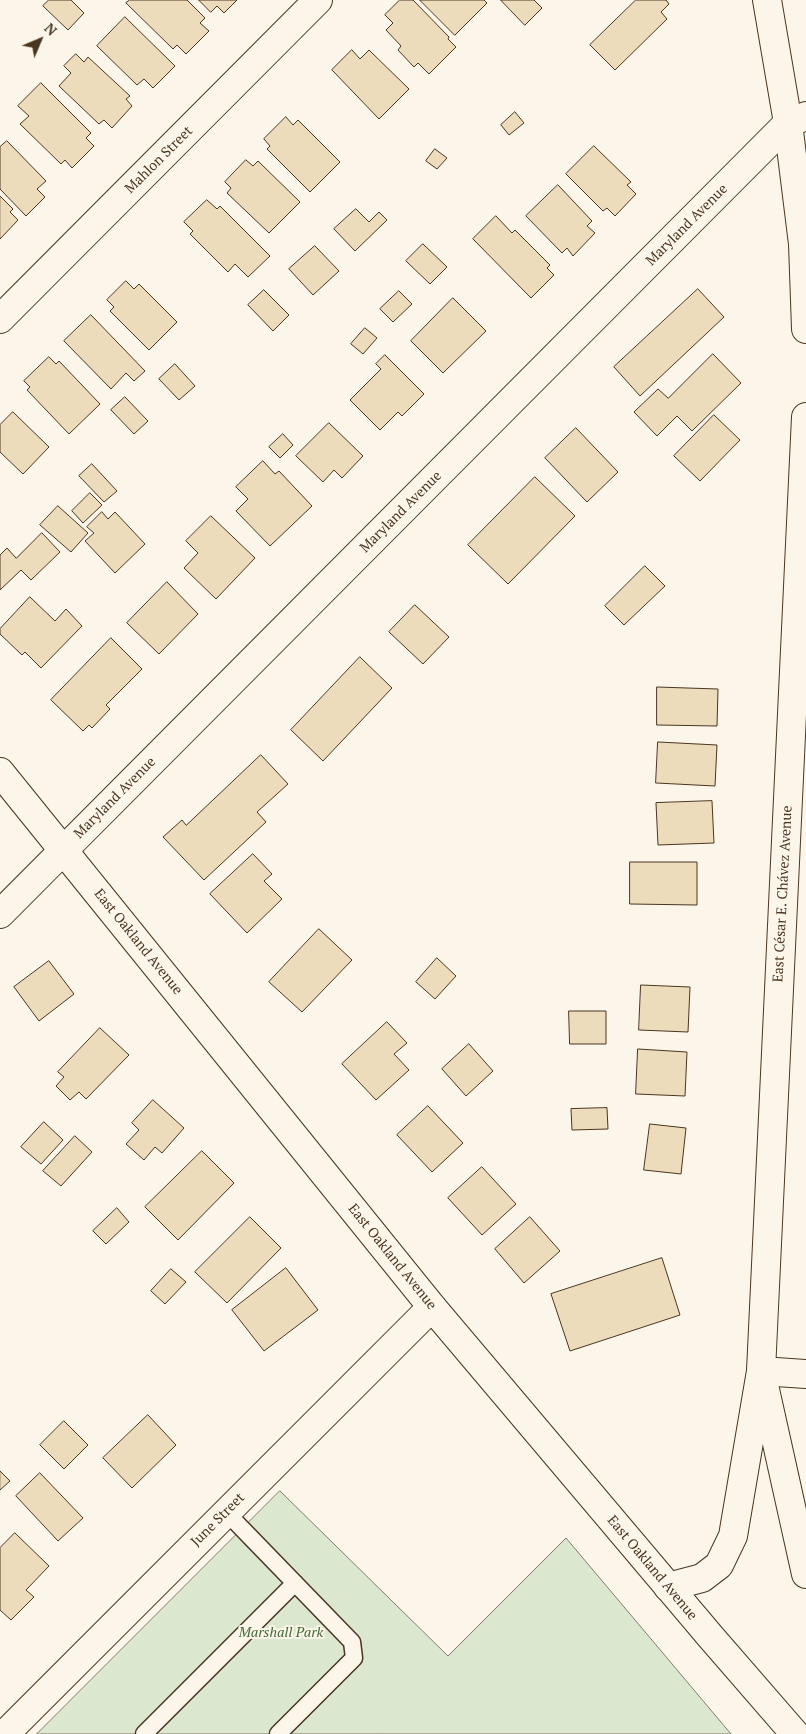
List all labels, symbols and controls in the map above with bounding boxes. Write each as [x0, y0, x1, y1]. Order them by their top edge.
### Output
north arrow [15, 15, 65, 65]
text: N [40, 19, 61, 40]
street label: Mahlon Street [122, 123, 196, 197]
street label: Maryland Avenue [643, 181, 731, 269]
street label: Maryland Avenue [357, 468, 445, 556]
street label: Maryland Avenue [71, 754, 159, 842]
street label: East César E. Chávez Avenue [770, 805, 796, 983]
street label: East Oakland Avenue [90, 886, 186, 998]
street label: East Oakland Avenue [344, 1201, 440, 1313]
street label: June Street [188, 1490, 248, 1550]
street label: East Oakland Avenue [603, 1512, 701, 1624]
park label: Marshall Park [239, 1625, 323, 1641]

